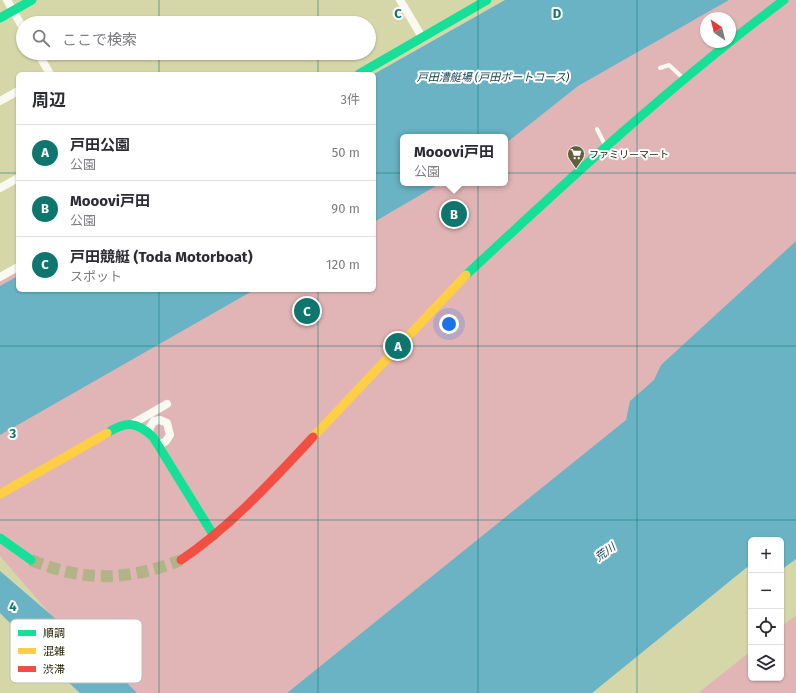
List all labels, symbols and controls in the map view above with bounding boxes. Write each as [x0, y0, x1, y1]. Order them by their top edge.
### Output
text: C [394, 6, 402, 21]
text: D [553, 6, 562, 21]
north arrow [700, 12, 736, 48]
search box [16, 16, 376, 60]
icon: search [30, 27, 52, 49]
text: ここで検索 [62, 31, 137, 49]
water label: 戸田漕艇場 (戸田ボートコース) [417, 71, 570, 84]
text: 周辺 [32, 90, 66, 111]
text: 3件 [341, 92, 360, 107]
popup [400, 134, 508, 186]
text: 戸田公園 [70, 136, 130, 154]
text: Mooovi戸田 [414, 143, 494, 161]
supermarket icon: ファミリーマート [566, 144, 586, 169]
text: A [41, 145, 49, 160]
text: 50 m [332, 145, 360, 160]
place label: ファミリーマート [589, 149, 669, 161]
text: 公園 [70, 157, 96, 172]
text: 公園 [414, 164, 440, 179]
text: Mooovi戸田 [70, 192, 150, 210]
pin: B [441, 199, 467, 229]
text: B [41, 201, 49, 216]
text: 90 m [331, 201, 360, 216]
text: 公園 [70, 213, 96, 228]
text: 戸田競艇 (Toda Motorboat) [70, 248, 253, 266]
text: C [41, 257, 49, 272]
text: 120 m [326, 257, 360, 272]
text: スポット [70, 269, 122, 284]
pin: C [294, 296, 320, 326]
your location [439, 314, 459, 334]
pin: A [385, 331, 411, 361]
text: 3 [9, 426, 17, 441]
map controls [748, 537, 784, 681]
button: + [748, 537, 784, 573]
water label: 荒川 [593, 540, 619, 564]
button: − [748, 573, 784, 609]
text: 4 [9, 599, 17, 614]
button: locate [748, 609, 784, 645]
legend [10, 619, 142, 683]
text: 順調 [43, 627, 65, 640]
text: 混雑 [43, 645, 65, 658]
button: layers [748, 645, 784, 681]
text: 渋滞 [43, 663, 65, 676]

